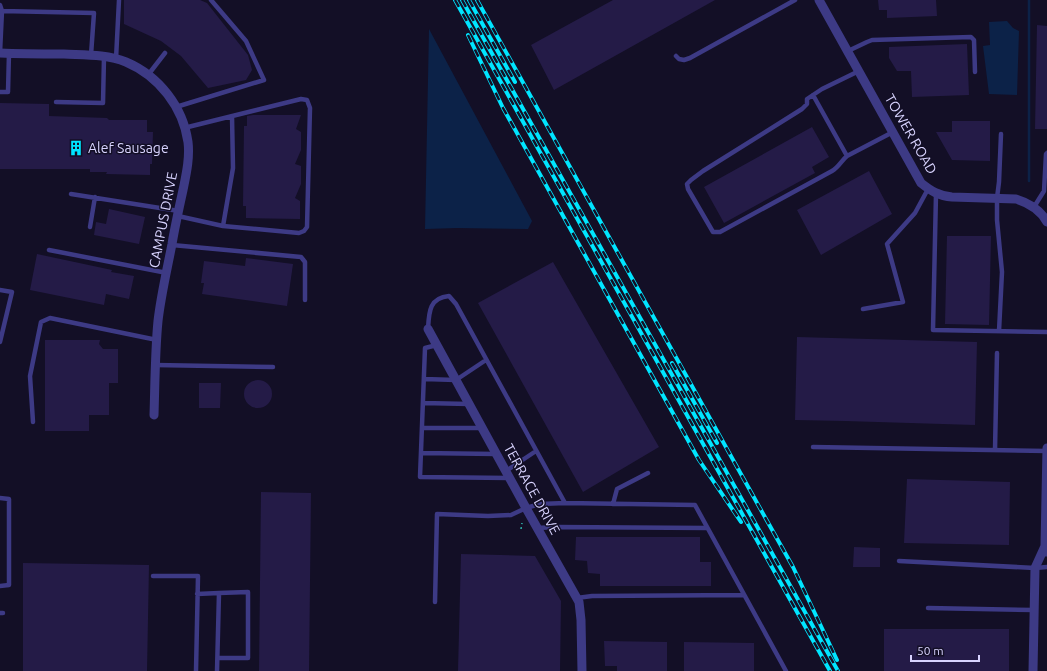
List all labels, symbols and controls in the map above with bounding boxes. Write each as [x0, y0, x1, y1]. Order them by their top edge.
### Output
street label: TOWER ROAD [882, 91, 940, 177]
building icon: Alef Sausage [67, 139, 85, 157]
place label: Alef Sausage [88, 140, 169, 156]
street label: CAMPUS DRIVE [146, 170, 180, 269]
street label: TERRACE DRIVE [501, 441, 564, 537]
scale bar [911, 637, 979, 663]
text: 50 m [917, 644, 944, 657]

